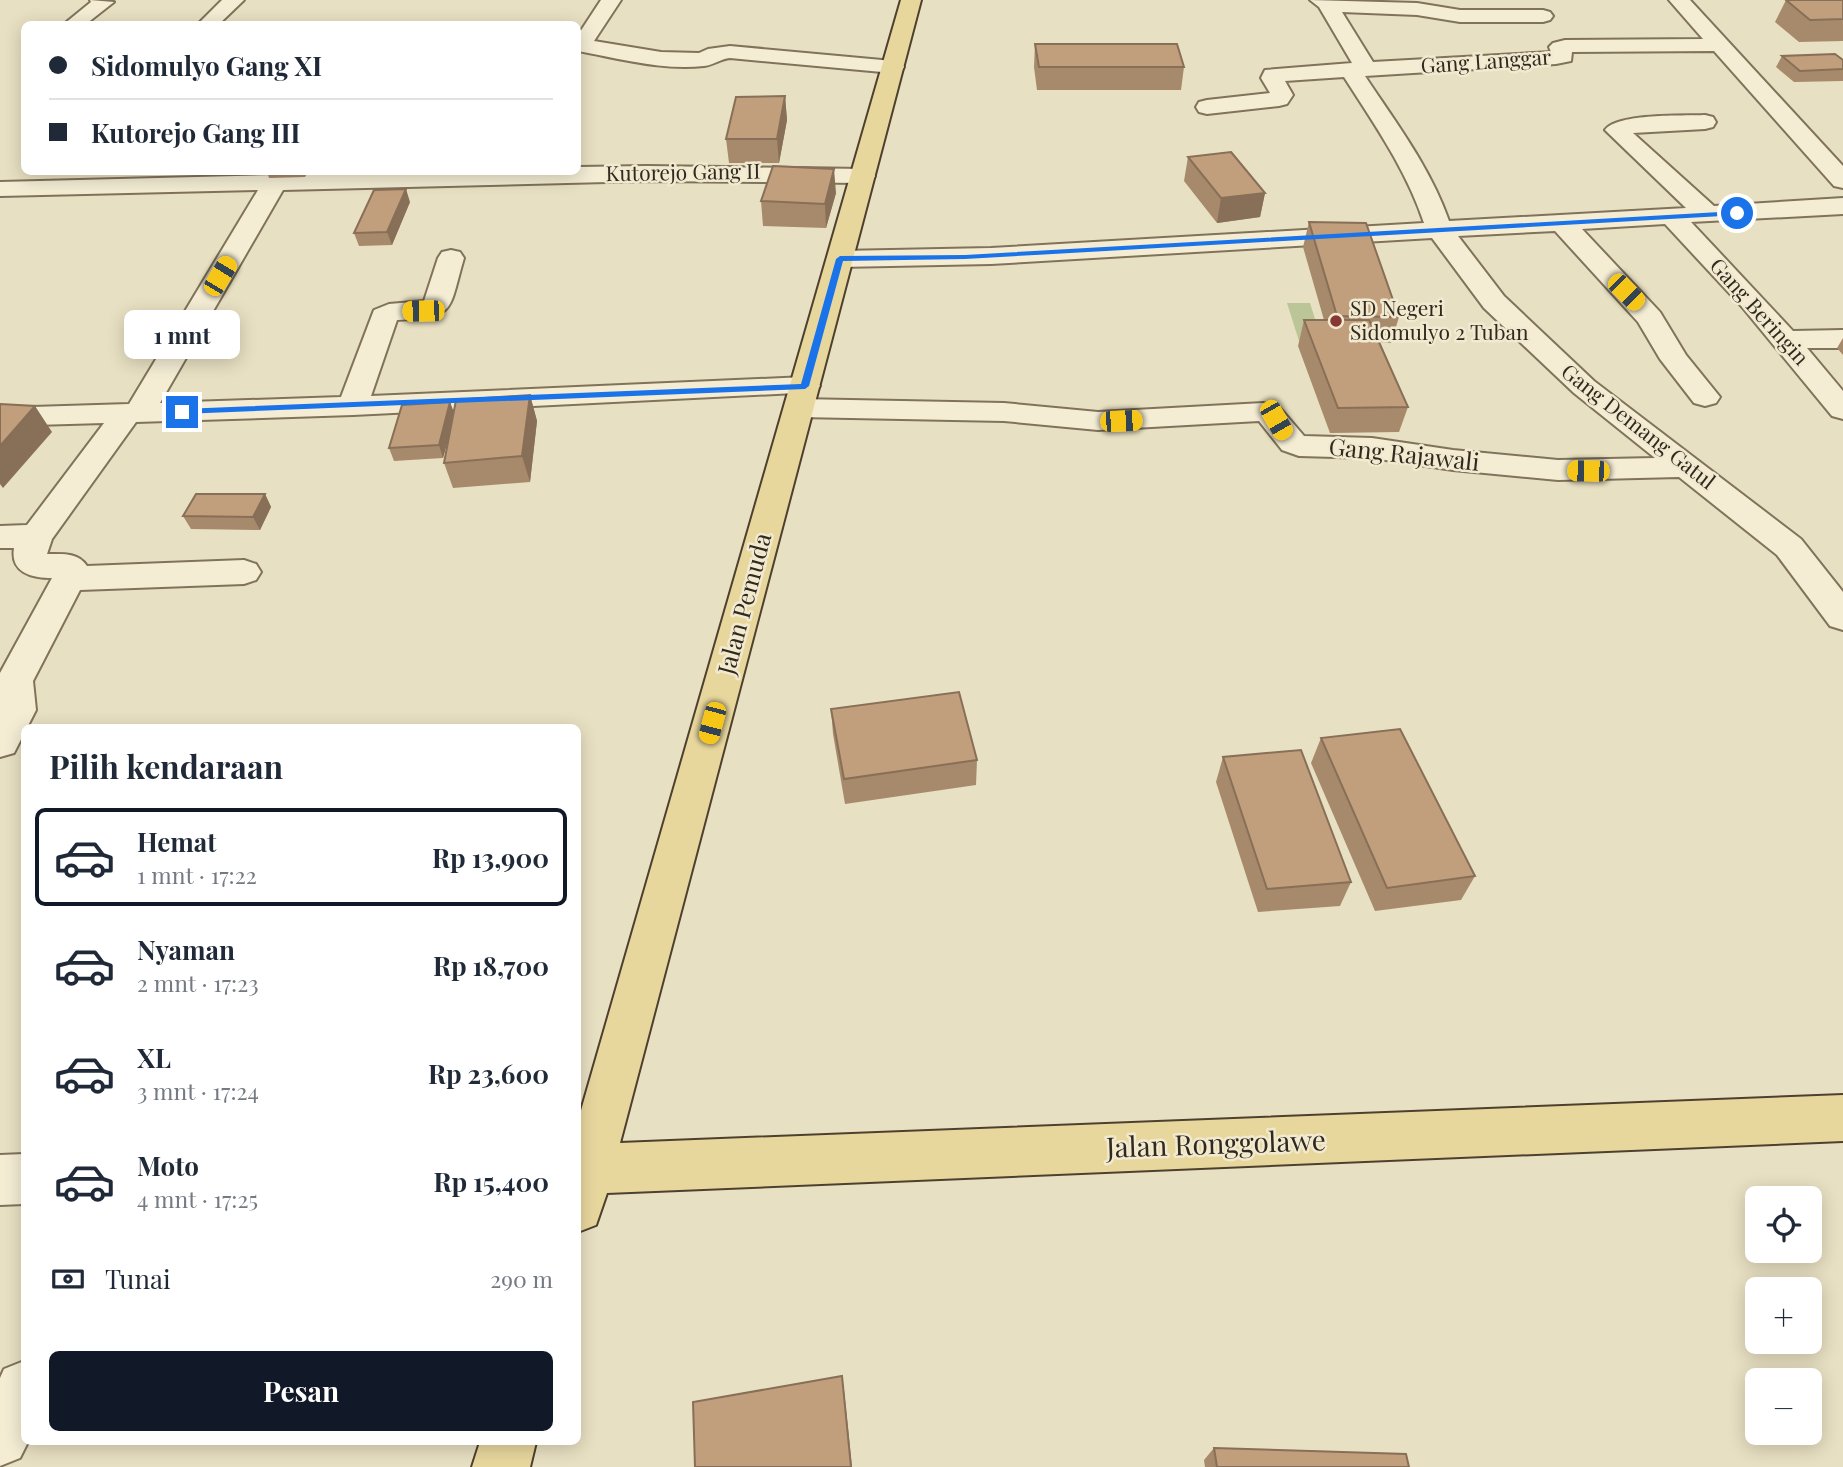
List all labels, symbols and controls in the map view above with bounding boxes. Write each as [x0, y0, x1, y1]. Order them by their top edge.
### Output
street label: Gang Langgar [1420, 41, 1553, 79]
text: Sidomulyo Gang XI [91, 48, 322, 83]
text: Kutorejo Gang III [91, 115, 300, 150]
street label: Kutorejo Gang II [605, 156, 761, 186]
route start [1721, 197, 1753, 229]
street label: Gang Beringin [1705, 251, 1816, 371]
car [201, 253, 240, 299]
car [1604, 270, 1649, 314]
place label: SD Negeri Sidomulyo 2 Tuban [1350, 293, 1529, 345]
car [402, 300, 445, 322]
callout: 1 mnt [124, 310, 240, 360]
marker: SD Negeri Sidomulyo 2 Tuban [1328, 313, 1344, 329]
text: 1 mnt [153, 319, 211, 350]
street label: Gang Demang Gatul [1557, 356, 1722, 494]
route end [166, 396, 198, 428]
car [1257, 397, 1296, 443]
car [1100, 410, 1143, 432]
street label: Gang Rajawali [1327, 429, 1481, 477]
car [1567, 460, 1610, 482]
street label: Jalan Pemuda [709, 529, 777, 679]
car [697, 700, 728, 746]
text: Pilih kendaraan [49, 744, 283, 787]
text: Hemat [137, 824, 216, 859]
icon: car [53, 826, 116, 889]
text: Rp 13,900 [432, 840, 549, 875]
text: 1 mnt · 17:22 [137, 859, 257, 890]
text: Nyaman [137, 932, 235, 967]
icon: car [53, 934, 116, 997]
text: Rp 18,700 [433, 948, 549, 983]
text: 2 mnt · 17:23 [137, 967, 259, 998]
text: XL [137, 1040, 171, 1075]
icon: car [53, 1042, 116, 1105]
text: Rp 23,600 [428, 1056, 549, 1091]
text: 3 mnt · 17:24 [137, 1075, 259, 1106]
street label: Jalan Ronggolawe [1105, 1120, 1326, 1165]
text: Moto [137, 1148, 199, 1183]
icon: car [53, 1150, 116, 1213]
text: Rp 15,400 [433, 1164, 549, 1199]
text: 4 mnt · 17:25 [137, 1183, 258, 1214]
map controls [1745, 1186, 1822, 1445]
button: locate [1745, 1186, 1822, 1263]
icon: cash [49, 1260, 87, 1298]
text: Tunai [105, 1261, 171, 1296]
text: 290 m [490, 1263, 553, 1294]
button: + [1745, 1277, 1822, 1354]
button: Pesan [49, 1351, 553, 1431]
button: − [1745, 1368, 1822, 1445]

